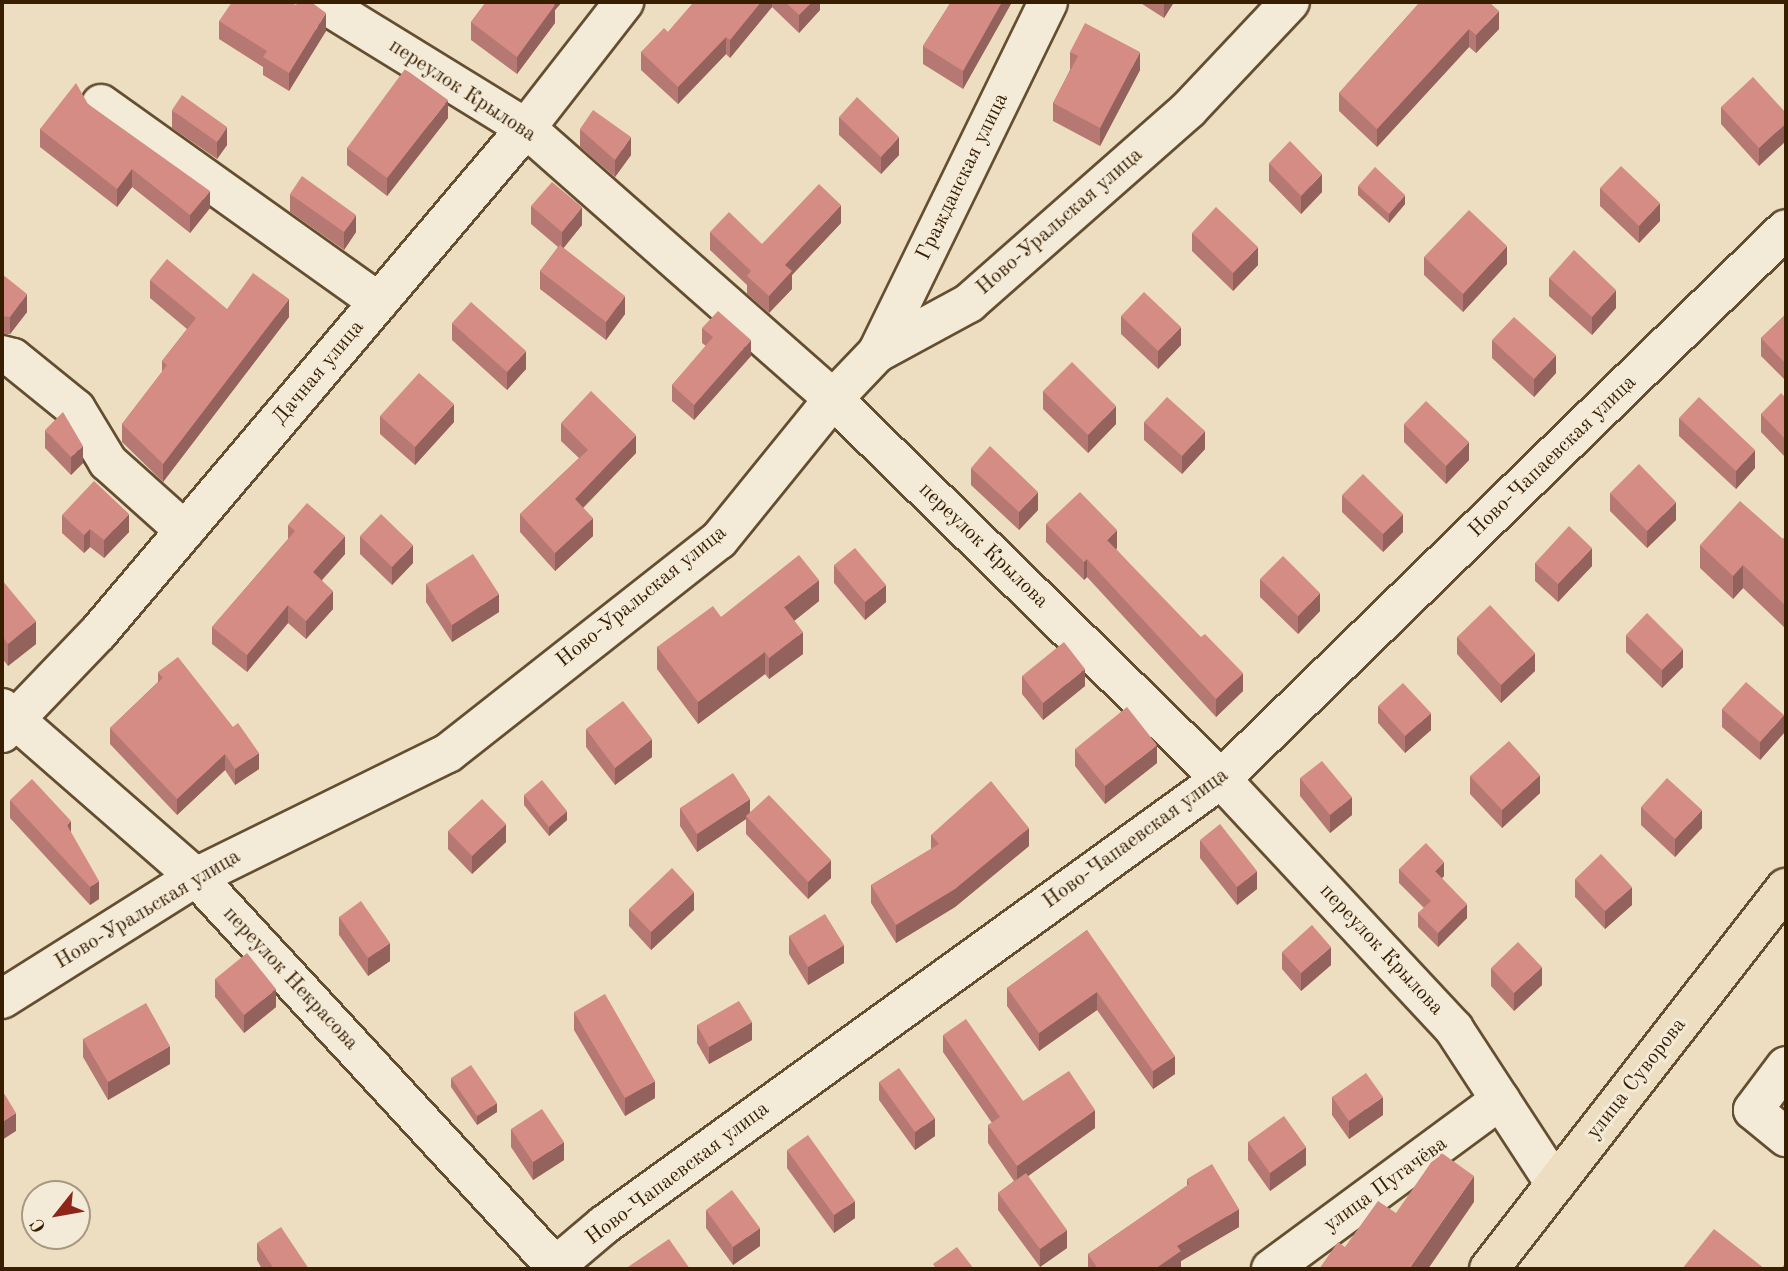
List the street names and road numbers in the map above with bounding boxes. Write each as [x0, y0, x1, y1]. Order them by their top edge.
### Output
street label: переулок Крылова [384, 34, 540, 148]
street label: Гражданская улица [912, 89, 1014, 265]
street label: Ново-Уральская улица [972, 143, 1148, 301]
street label: Дачная улица [268, 316, 370, 430]
street label: Ново-Чапаевская улица [1464, 370, 1642, 544]
street label: переулок Крылова [913, 478, 1053, 614]
street label: Ново-Уральская улица [552, 521, 732, 673]
street label: Ново-Чапаевская улица [1038, 763, 1234, 915]
street label: Ново-Уральская улица [51, 845, 245, 975]
street label: переулок Крылова [1314, 879, 1448, 1021]
street label: переулок Некрасова [217, 902, 363, 1056]
street label: улица Суворова [1582, 1013, 1692, 1145]
street label: Ново-Чапаевская улица [581, 1097, 775, 1251]
street label: улица Пугачёва [1319, 1132, 1453, 1238]

